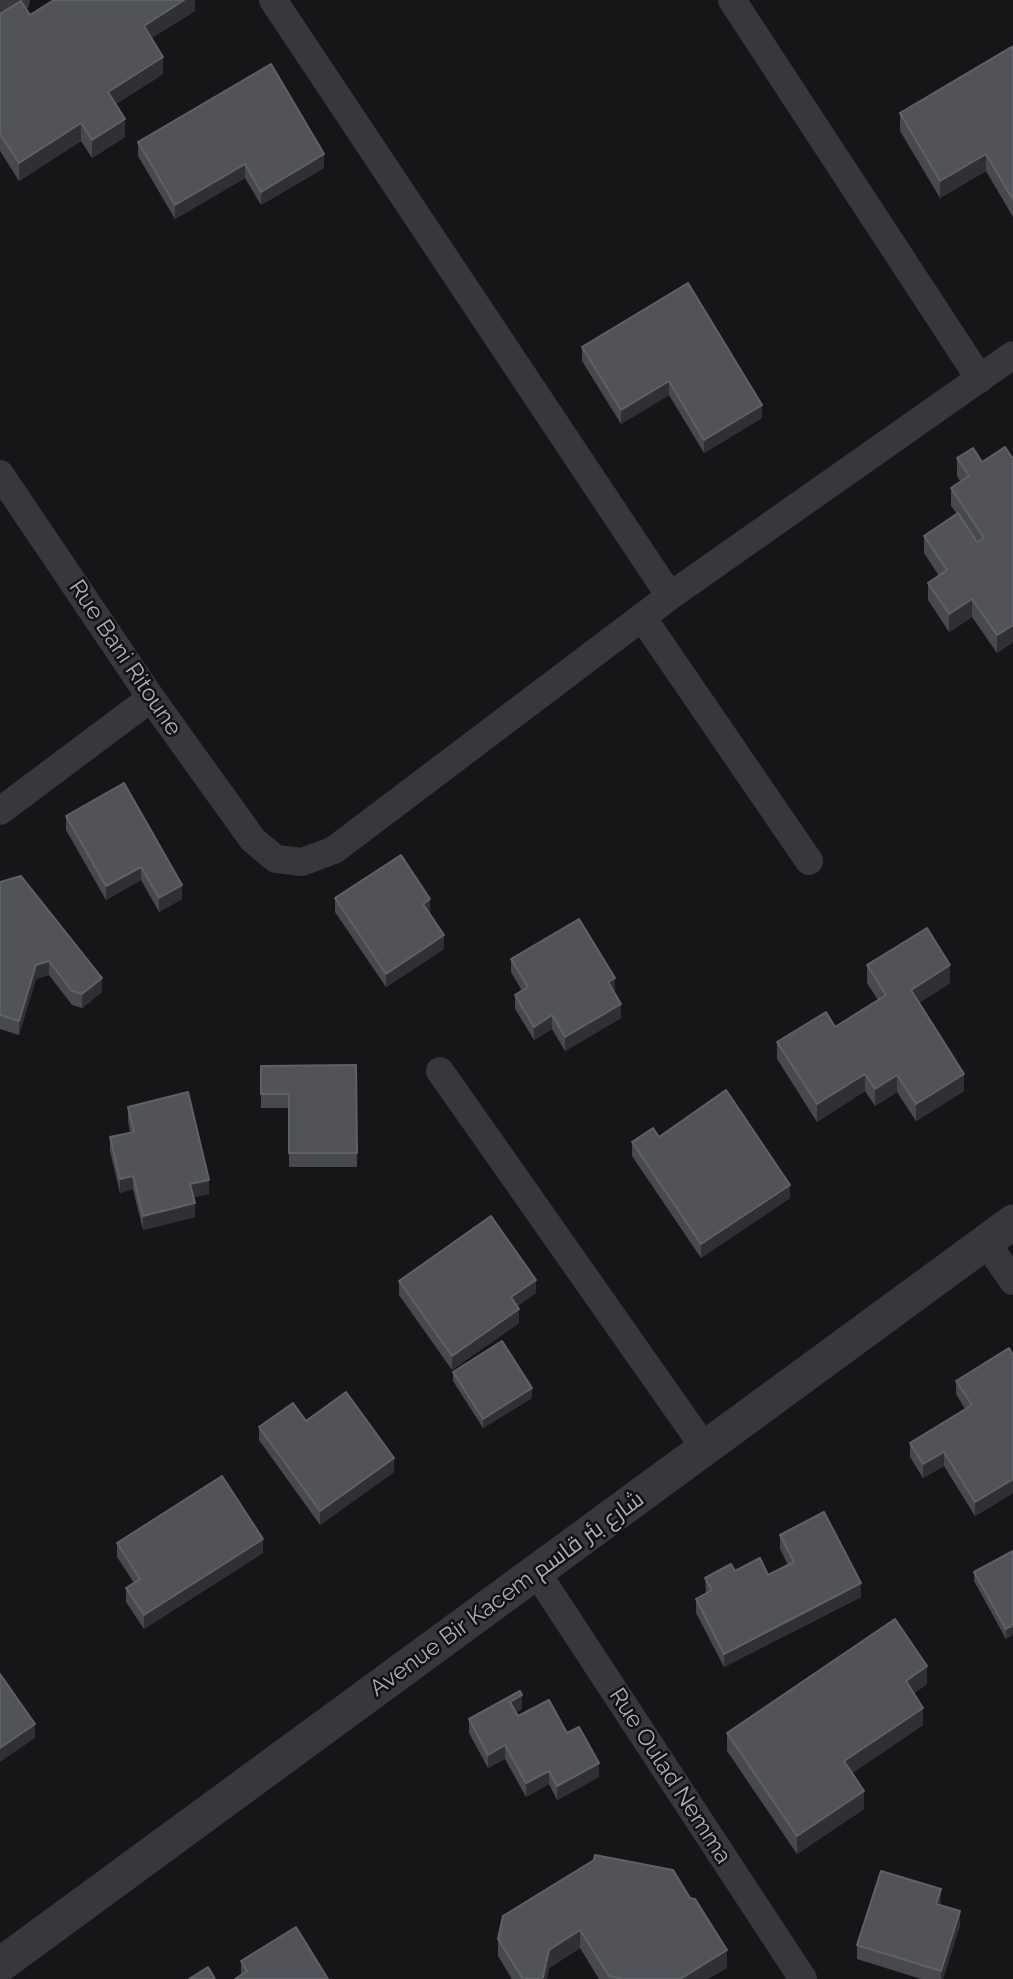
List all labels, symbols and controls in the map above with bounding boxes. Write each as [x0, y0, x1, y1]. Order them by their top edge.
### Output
street label: Rue Bani Ritoune [63, 575, 187, 741]
street label: Avenue Bir Kacem شارع بئر قاسم [365, 1485, 649, 1703]
street label: Rue Oulad Nemma [603, 1683, 737, 1869]

